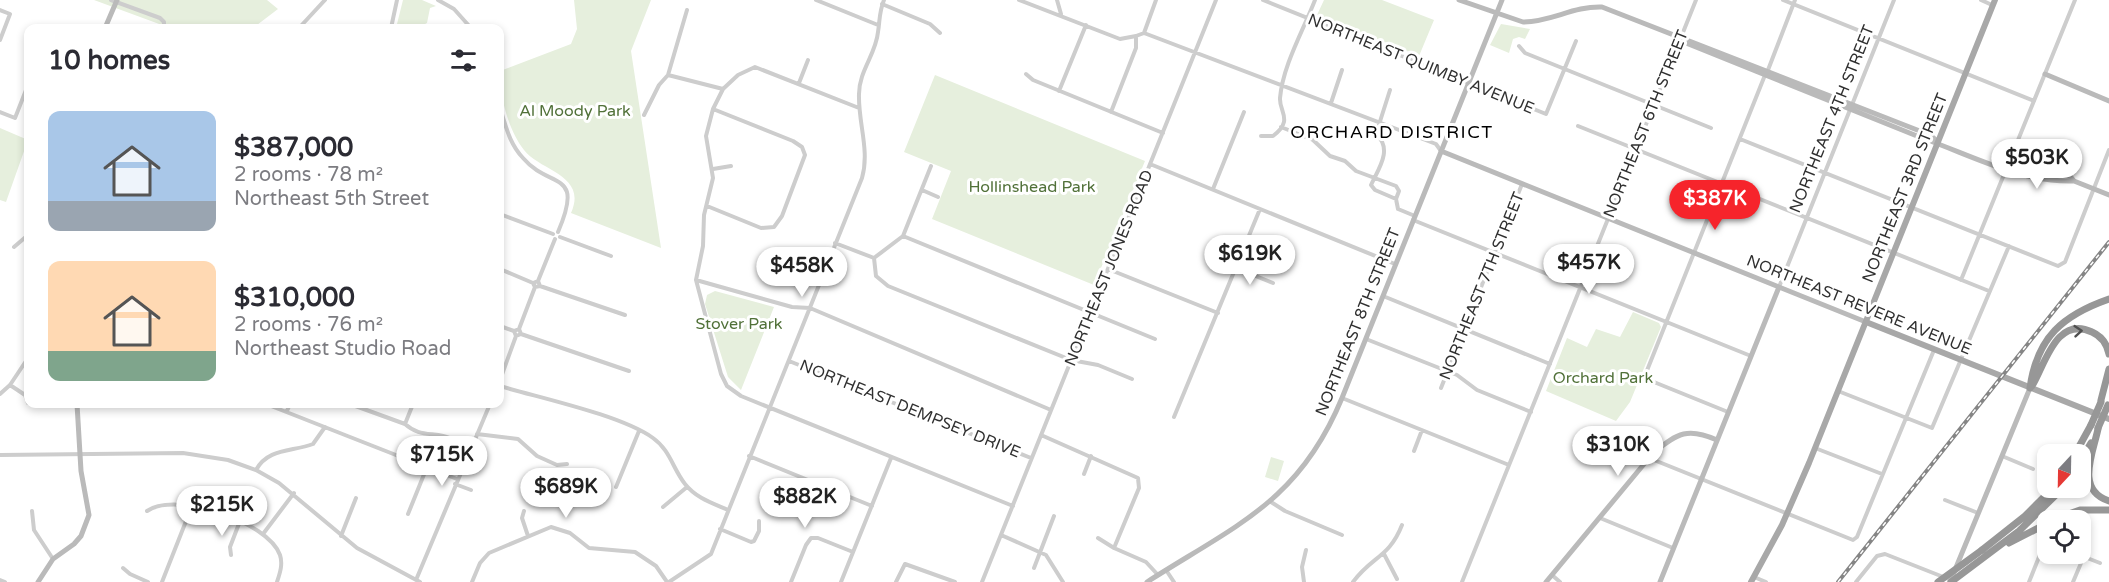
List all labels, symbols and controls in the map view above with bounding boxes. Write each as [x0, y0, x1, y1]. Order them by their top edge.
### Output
street label: NORTHEAST QUIMBY AVENUE [1305, 9, 1537, 119]
street label: NORTHEAST 4TH STREET [1785, 22, 1879, 216]
street label: NORTHEAST 6TH STREET [1599, 27, 1693, 221]
icon: filters [447, 44, 480, 77]
text: 10 homes [48, 45, 170, 76]
street label: NORTHEAST 3RD STREET [1858, 90, 1952, 286]
park label: Al Moody Park [519, 101, 631, 121]
district label: ORCHARD DISTRICT [1290, 121, 1494, 143]
text: $387,000 [234, 132, 353, 163]
icon: home [96, 135, 168, 207]
pin: $503K [1995, 139, 2079, 190]
text: $503K [2005, 146, 2069, 170]
text: 2 rooms · 78 m² [234, 163, 383, 187]
street label: NORTHEAST JONES ROAD [1060, 167, 1158, 369]
park label: Hollinshead Park [968, 177, 1096, 197]
pin: $387K [1673, 180, 1757, 231]
text: Northeast 5th Street [234, 187, 429, 211]
text: $387K [1683, 187, 1747, 211]
street label: NORTHEAST 7TH STREET [1435, 189, 1529, 383]
street label: NORTHEAST 8TH STREET [1311, 225, 1405, 419]
pin: $619K [1208, 235, 1292, 286]
text: $619K [1218, 242, 1282, 266]
pin: $457K [1547, 244, 1631, 295]
pin: $458K [760, 247, 844, 298]
text: $457K [1557, 251, 1621, 275]
street label: NORTHEAST REVERE AVENUE [1744, 251, 1974, 359]
text: $458K [770, 254, 834, 278]
text: $310,000 [234, 282, 355, 313]
icon: home [96, 285, 168, 357]
text: 2 rooms · 76 m² [234, 313, 383, 337]
park label: Stover Park [695, 314, 783, 334]
one-way arrow [2073, 325, 2082, 338]
text: Northeast Studio Road [234, 337, 451, 361]
street label: NORTHEAST DEMPSEY DRIVE [797, 355, 1023, 463]
park label: Orchard Park [1553, 368, 1653, 388]
pin: $310K [1576, 426, 1660, 477]
text: $310K [1586, 433, 1650, 457]
pin: $715K [400, 436, 484, 487]
text: $715K [410, 443, 474, 467]
north arrow [2037, 444, 2091, 498]
map controls [2037, 444, 2091, 564]
pin: $689K [524, 468, 608, 519]
text: $689K [534, 475, 598, 499]
pin: $882K [763, 478, 847, 529]
text: $882K [773, 485, 837, 509]
pin: $215K [180, 486, 264, 537]
text: $215K [190, 493, 254, 517]
button: locate [2037, 510, 2091, 564]

